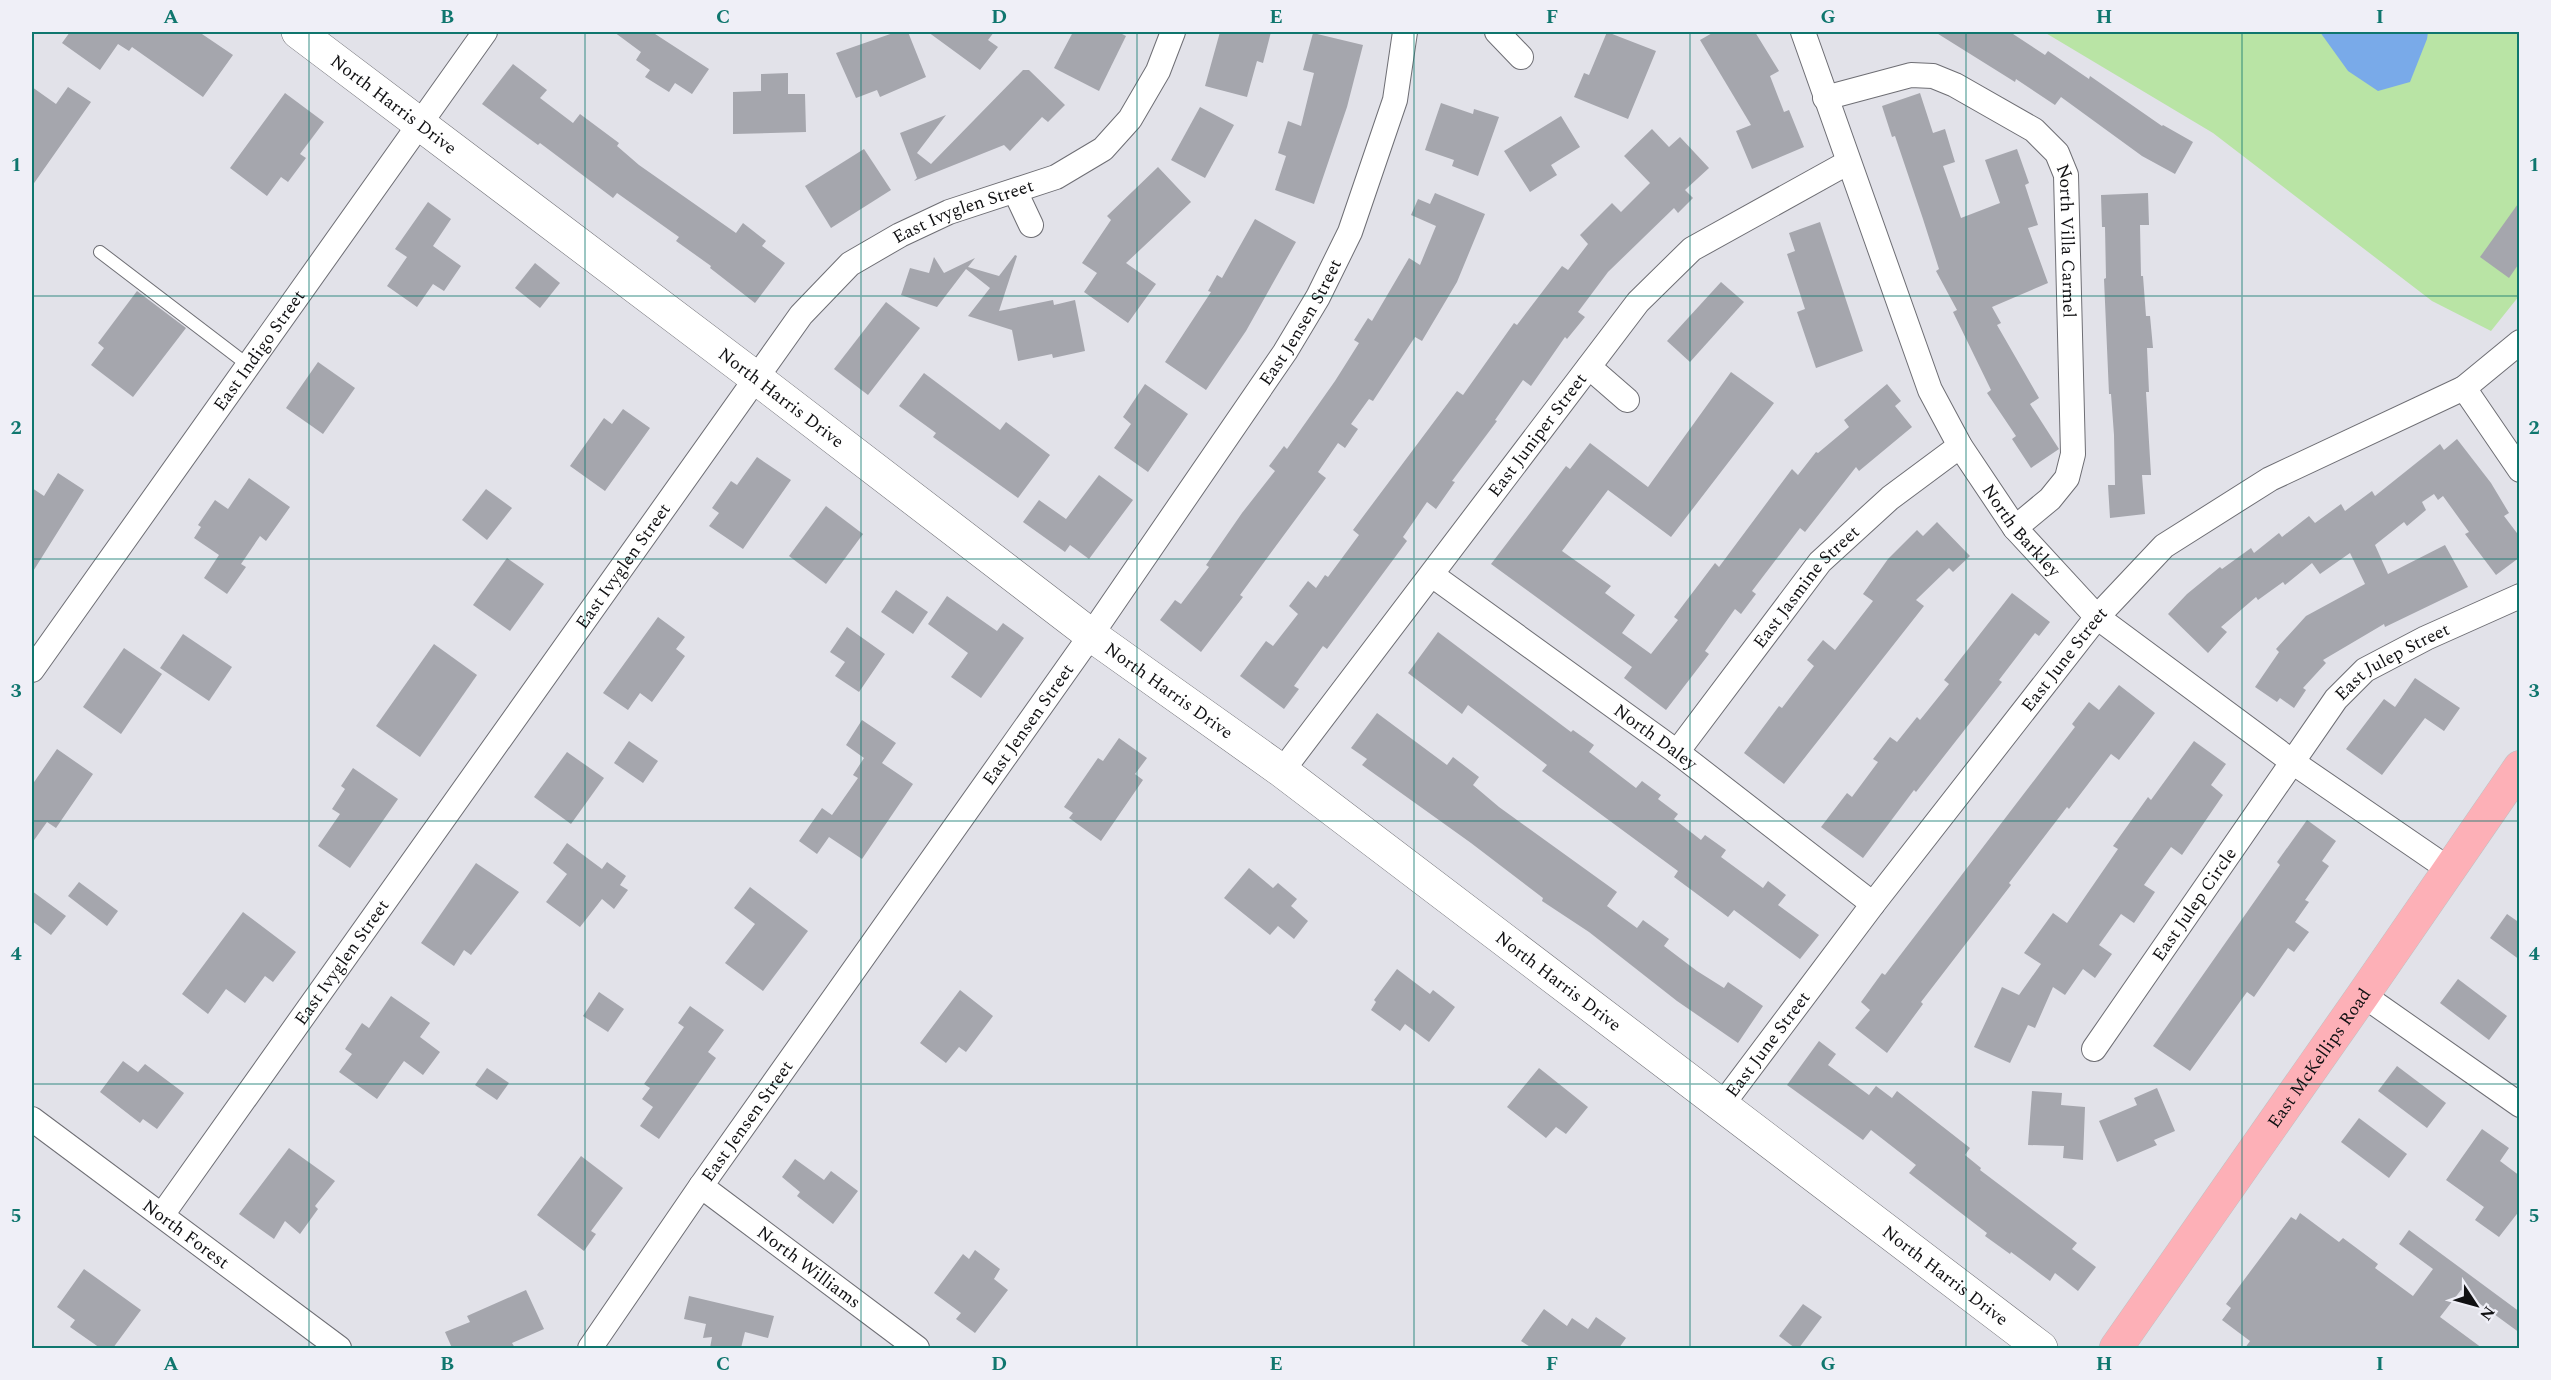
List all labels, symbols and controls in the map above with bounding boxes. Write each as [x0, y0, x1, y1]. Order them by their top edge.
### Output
text: A [163, 2, 179, 32]
text: B [440, 2, 454, 32]
text: C [716, 2, 730, 32]
text: D [991, 2, 1007, 32]
text: E [1269, 2, 1283, 32]
text: F [1546, 2, 1558, 32]
text: G [1820, 2, 1836, 32]
text: H [2096, 2, 2112, 32]
text: I [2376, 2, 2384, 32]
street label: North Harris Drive [325, 48, 463, 161]
text: 1 [10, 150, 22, 180]
text: 1 [2528, 150, 2540, 180]
street label: North Villa Carmel [2049, 160, 2083, 318]
street label: East Ivyglen Street [887, 172, 1037, 250]
street label: East Jensen Street [1252, 254, 1348, 391]
street label: East Indigo Street [206, 284, 311, 417]
street label: North Harris Drive [713, 341, 850, 455]
street label: East Juniper Street [1481, 367, 1593, 503]
text: 2 [10, 413, 22, 443]
text: 2 [2528, 413, 2540, 443]
street label: North Barkley [1976, 478, 2068, 584]
street label: East Ivyglen Street [569, 497, 677, 635]
street label: East Jasmine Street [1746, 519, 1865, 654]
street label: East June Street [2014, 600, 2114, 718]
street label: East Julep Street [2328, 616, 2454, 707]
street label: North Harris Drive [1099, 635, 1239, 746]
street label: East Jensen Street [975, 658, 1080, 791]
text: 3 [10, 676, 22, 706]
text: 3 [2528, 676, 2540, 706]
street label: North Daley [1608, 697, 1704, 777]
street label: East Julep Circle [2145, 842, 2243, 967]
street label: East Ivyglen Street [287, 894, 396, 1031]
street label: North Harris Drive [1490, 924, 1627, 1038]
text: 4 [10, 939, 22, 969]
text: 4 [2528, 939, 2540, 969]
street label: East McKellips Road [2260, 982, 2377, 1134]
street label: East June Street [1719, 985, 1817, 1103]
street label: East Jensen Street [694, 1055, 800, 1187]
street label: North Forest [137, 1192, 235, 1275]
text: 5 [10, 1201, 22, 1231]
text: 5 [2528, 1201, 2540, 1231]
street label: North Harris Drive [1877, 1218, 2014, 1332]
street label: North Williams [751, 1219, 867, 1315]
north arrow [2446, 1275, 2506, 1335]
text: N [2474, 1301, 2501, 1326]
text: A [163, 1349, 179, 1379]
text: B [440, 1349, 454, 1379]
text: C [716, 1349, 730, 1379]
text: D [991, 1349, 1007, 1379]
text: E [1269, 1349, 1283, 1379]
text: F [1546, 1349, 1558, 1379]
text: G [1820, 1349, 1836, 1379]
text: H [2096, 1349, 2112, 1379]
text: I [2376, 1349, 2384, 1379]

